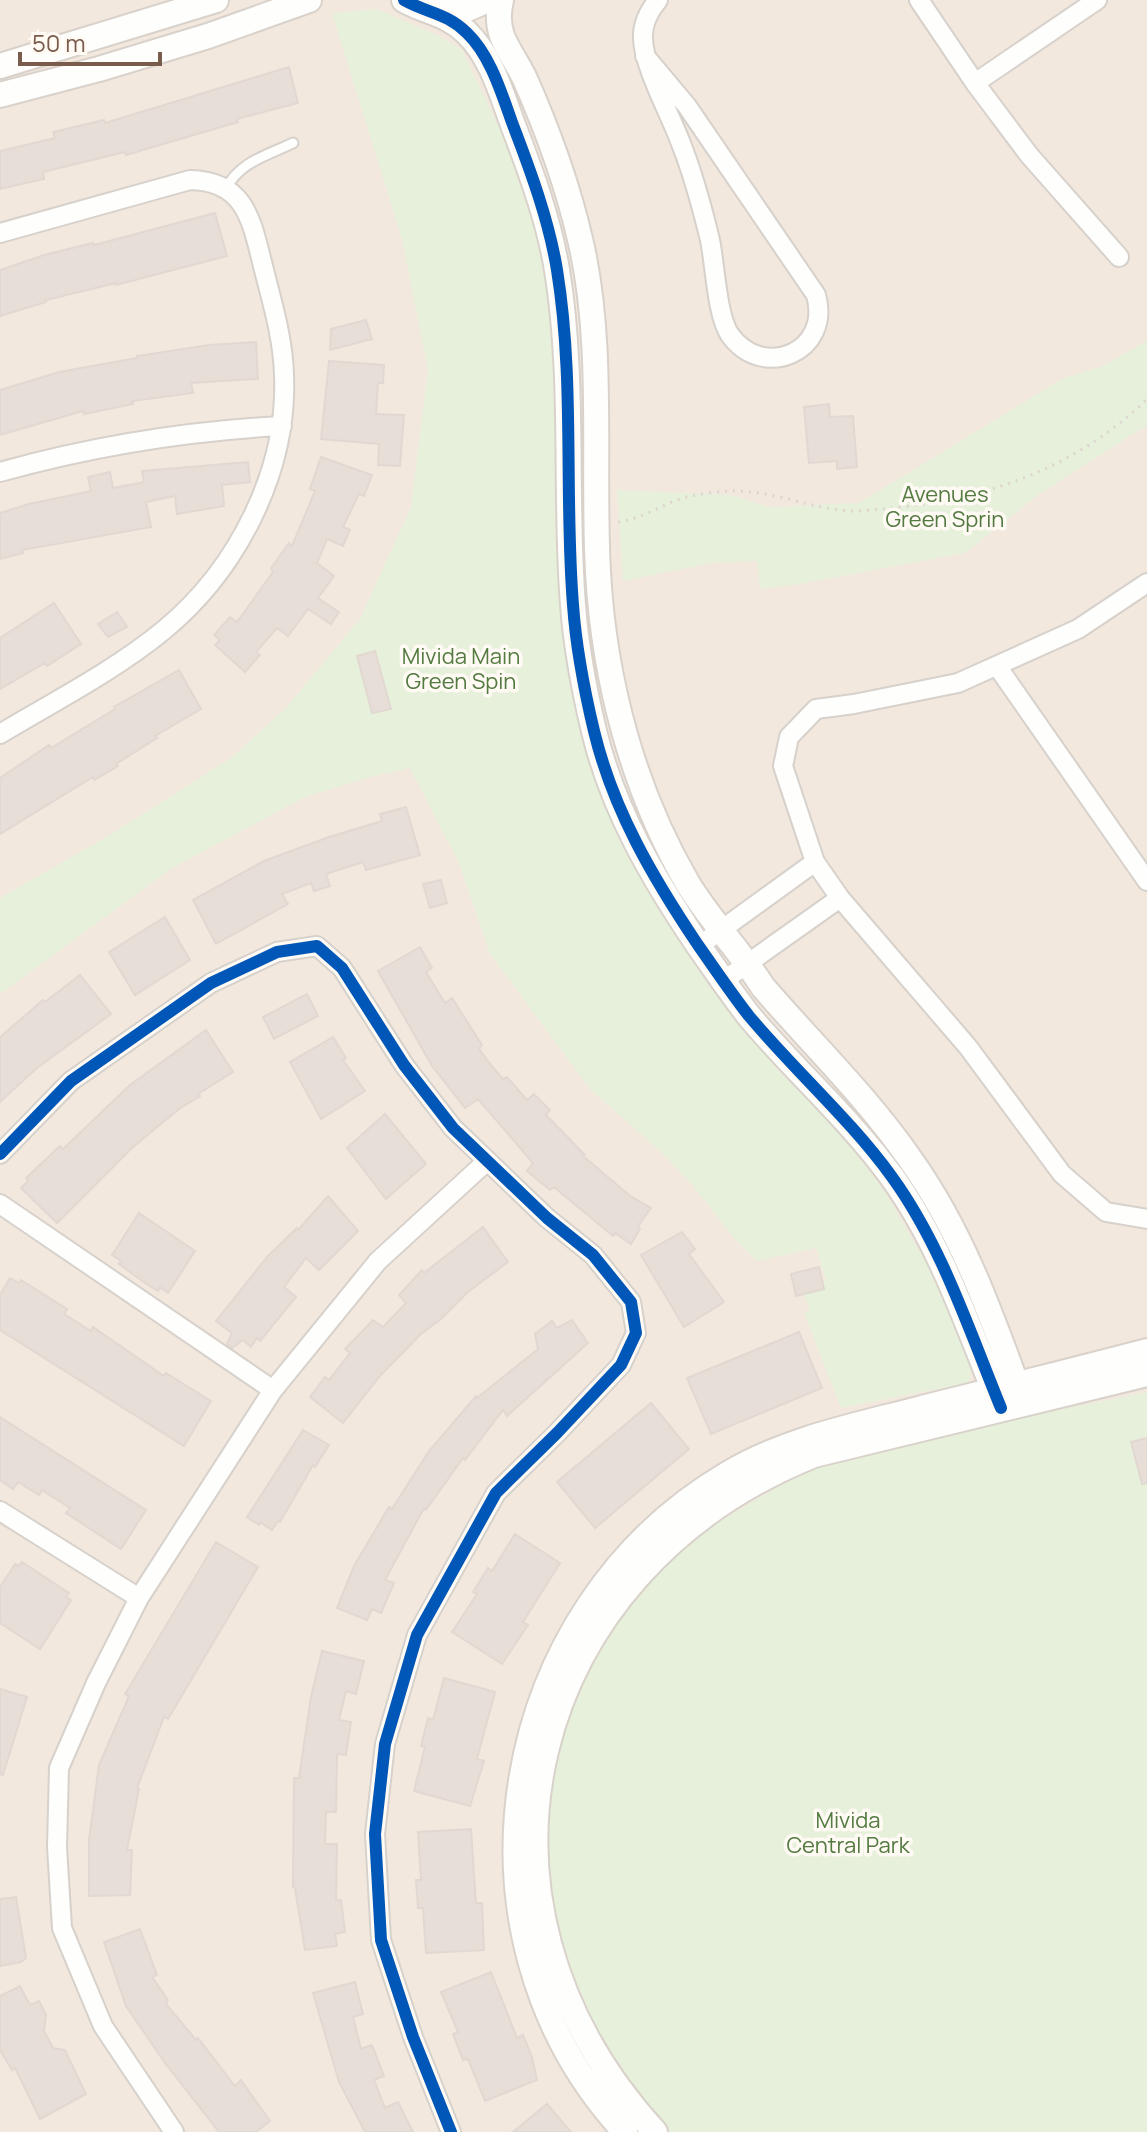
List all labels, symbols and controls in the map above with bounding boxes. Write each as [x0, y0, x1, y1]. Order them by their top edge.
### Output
scale bar [20, 16, 160, 66]
text: 50 m [32, 26, 86, 59]
park label: Avenues Green Sprin [886, 479, 1004, 534]
park label: Mivida Main Green Spin [402, 641, 520, 696]
park label: Mivida Central Park [786, 1805, 911, 1860]

